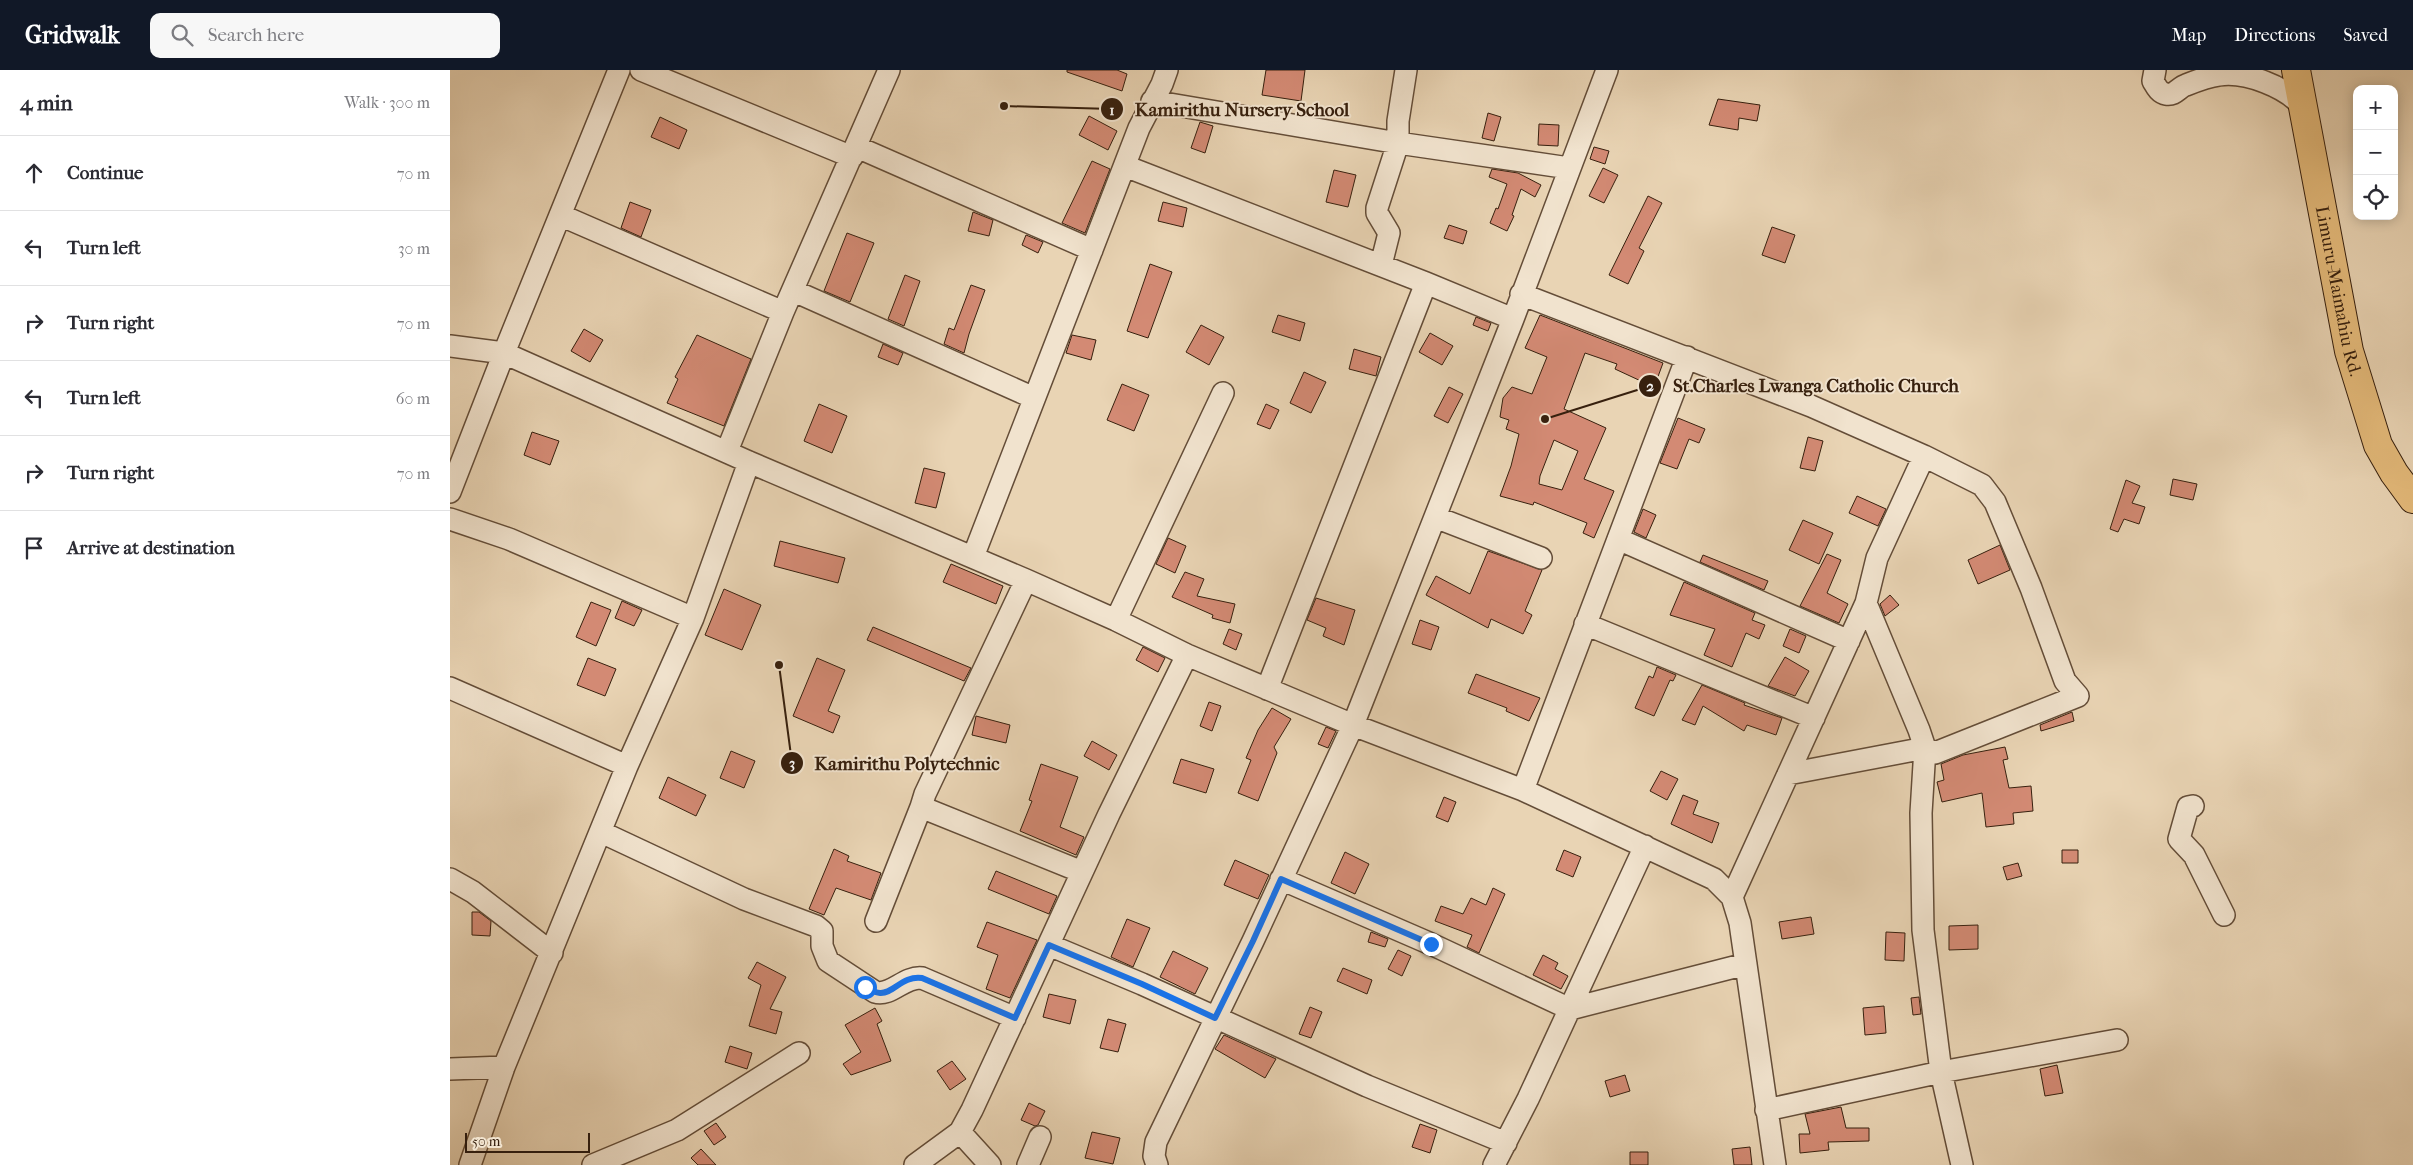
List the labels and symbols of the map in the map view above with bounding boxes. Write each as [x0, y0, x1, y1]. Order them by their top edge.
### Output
callout: Kamirithu Nursery School [1099, 92, 1359, 126]
text: Kamirithu Nursery School [1135, 99, 1350, 121]
text: 1 [1109, 101, 1115, 119]
street label: Limuru-Maimahiu Rd. [2311, 204, 2366, 379]
callout: St.Charles Lwanga Catholic Church [1638, 369, 1969, 403]
text: St.Charles Lwanga Catholic Church [1673, 375, 1959, 397]
text: 2 [1646, 377, 1654, 395]
callout: Kamirithu Polytechnic [779, 746, 1009, 780]
text: Kamirithu Polytechnic [814, 753, 1000, 775]
text: 3 [789, 754, 795, 772]
route end [1420, 933, 1443, 956]
route start [854, 976, 877, 999]
scale bar [465, 1130, 590, 1153]

